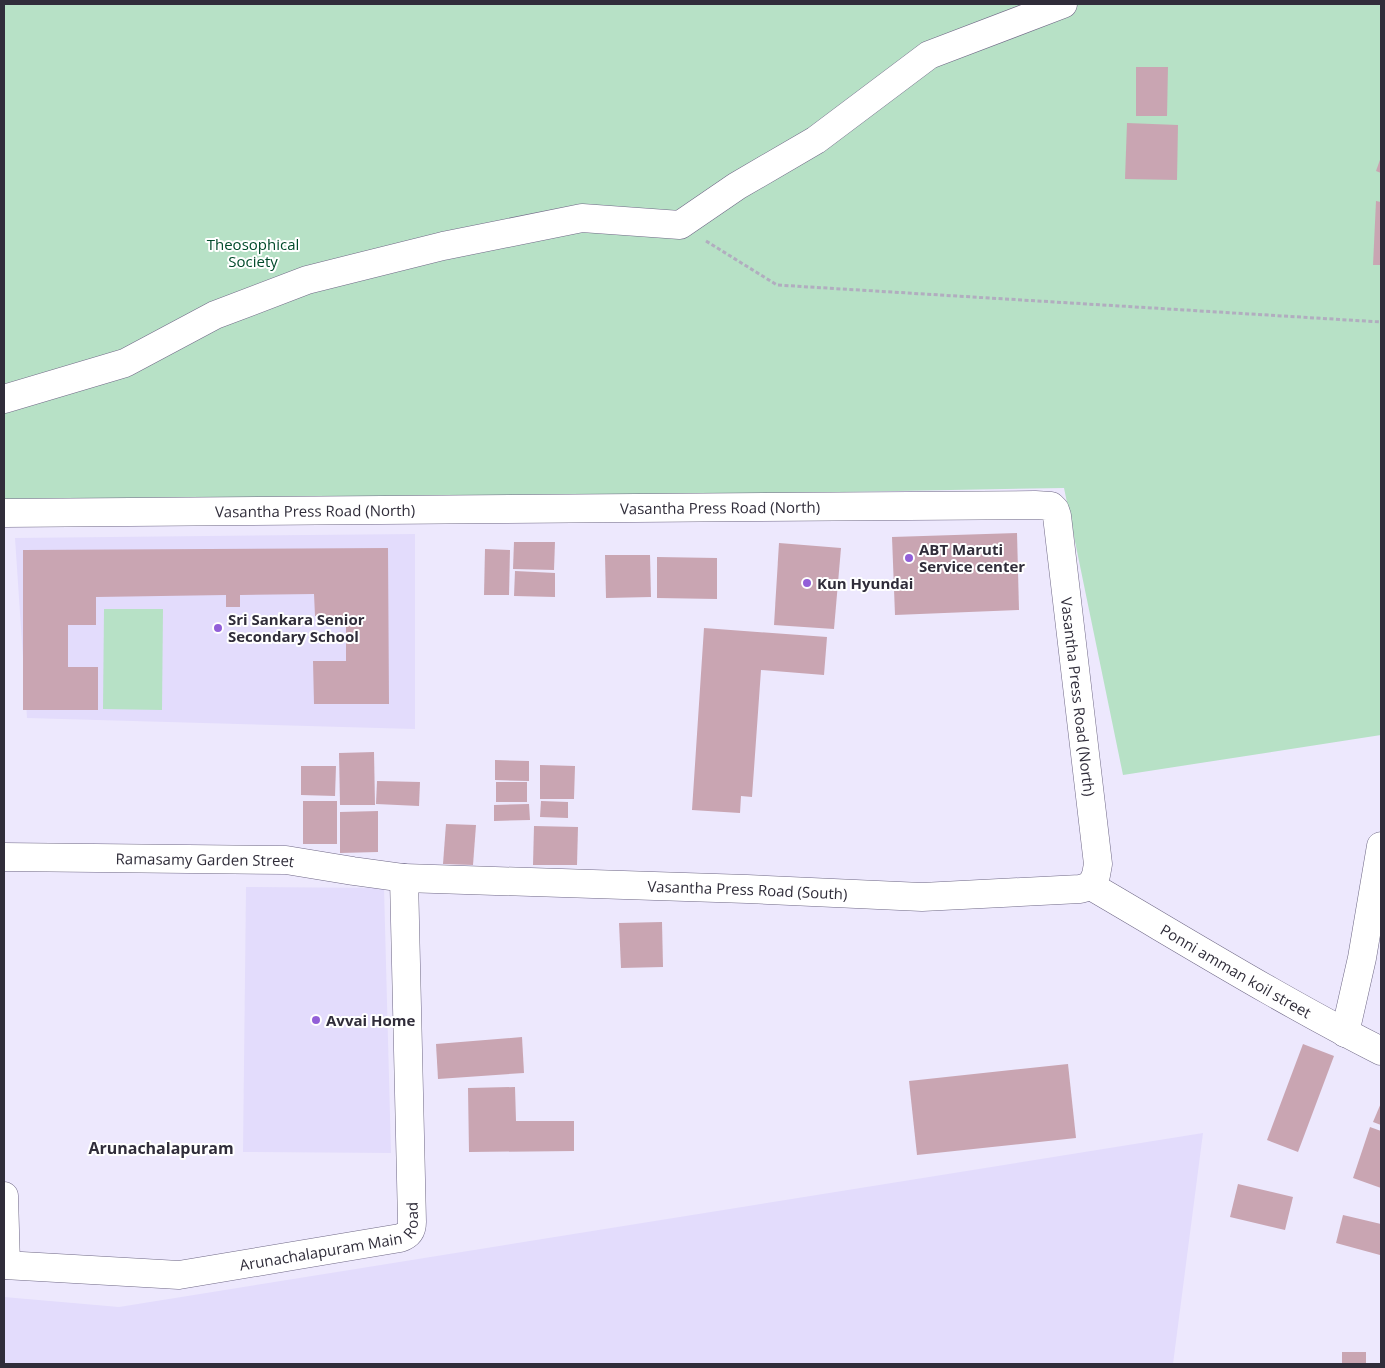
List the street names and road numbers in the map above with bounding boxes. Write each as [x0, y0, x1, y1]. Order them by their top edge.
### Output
street label: Vasantha Press Road (North) [620, 497, 820, 518]
street label: Vasantha Press Road (North) [215, 500, 415, 521]
street label: Vasantha Press Road (North) [1057, 596, 1100, 797]
street label: Ramasamy Garden Street [116, 848, 296, 871]
street label: Vasantha Press Road (South) [647, 876, 848, 904]
street label: Ponni amman koil street [1157, 919, 1315, 1022]
street label: Arunachalapuram Main Road [238, 1202, 422, 1275]

